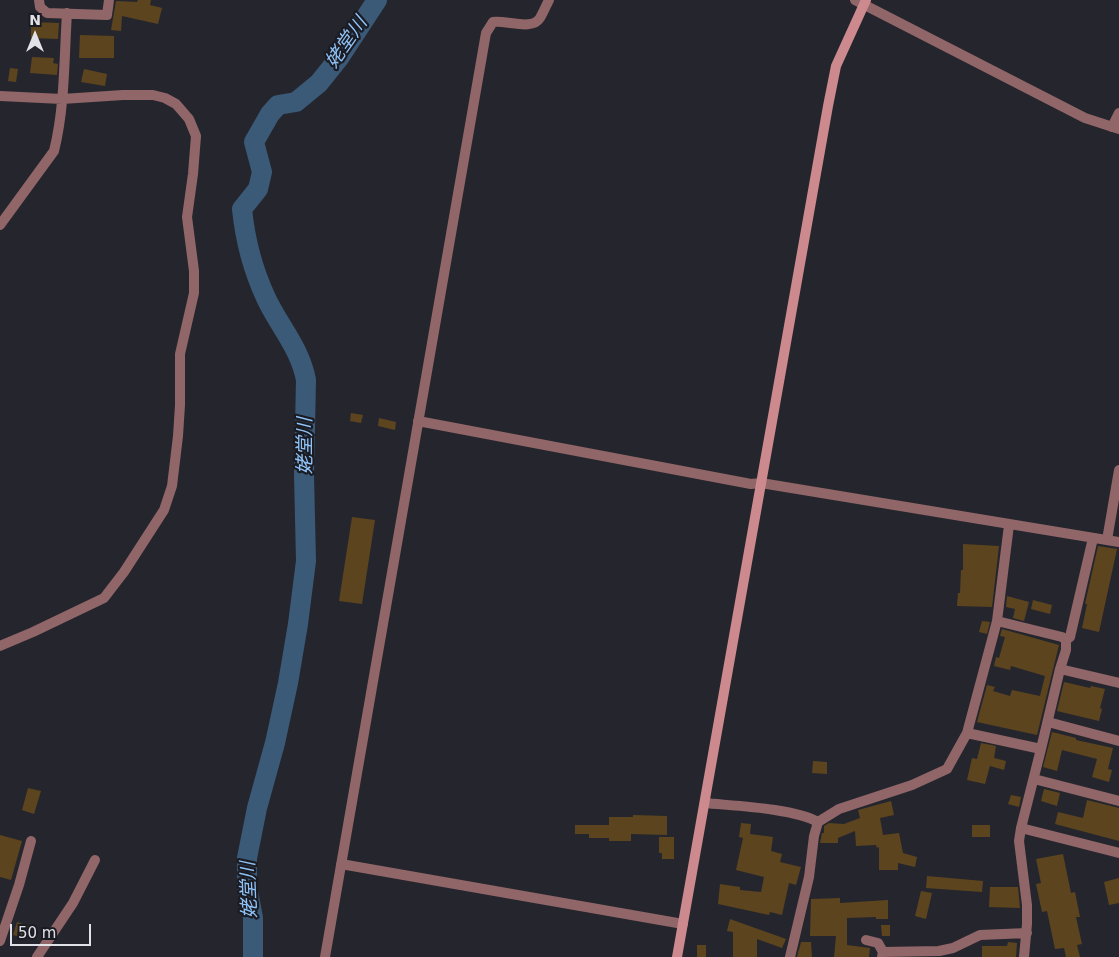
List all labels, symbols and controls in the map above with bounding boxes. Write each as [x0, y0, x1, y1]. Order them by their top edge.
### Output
north arrow [10, 10, 60, 60]
text: N [29, 12, 41, 28]
water label: 姥堂川 [321, 13, 373, 73]
water label: 姥堂川 [295, 418, 317, 474]
water label: 姥堂川 [238, 861, 262, 919]
scale bar [12, 914, 94, 946]
text: 50 m [18, 924, 56, 942]

